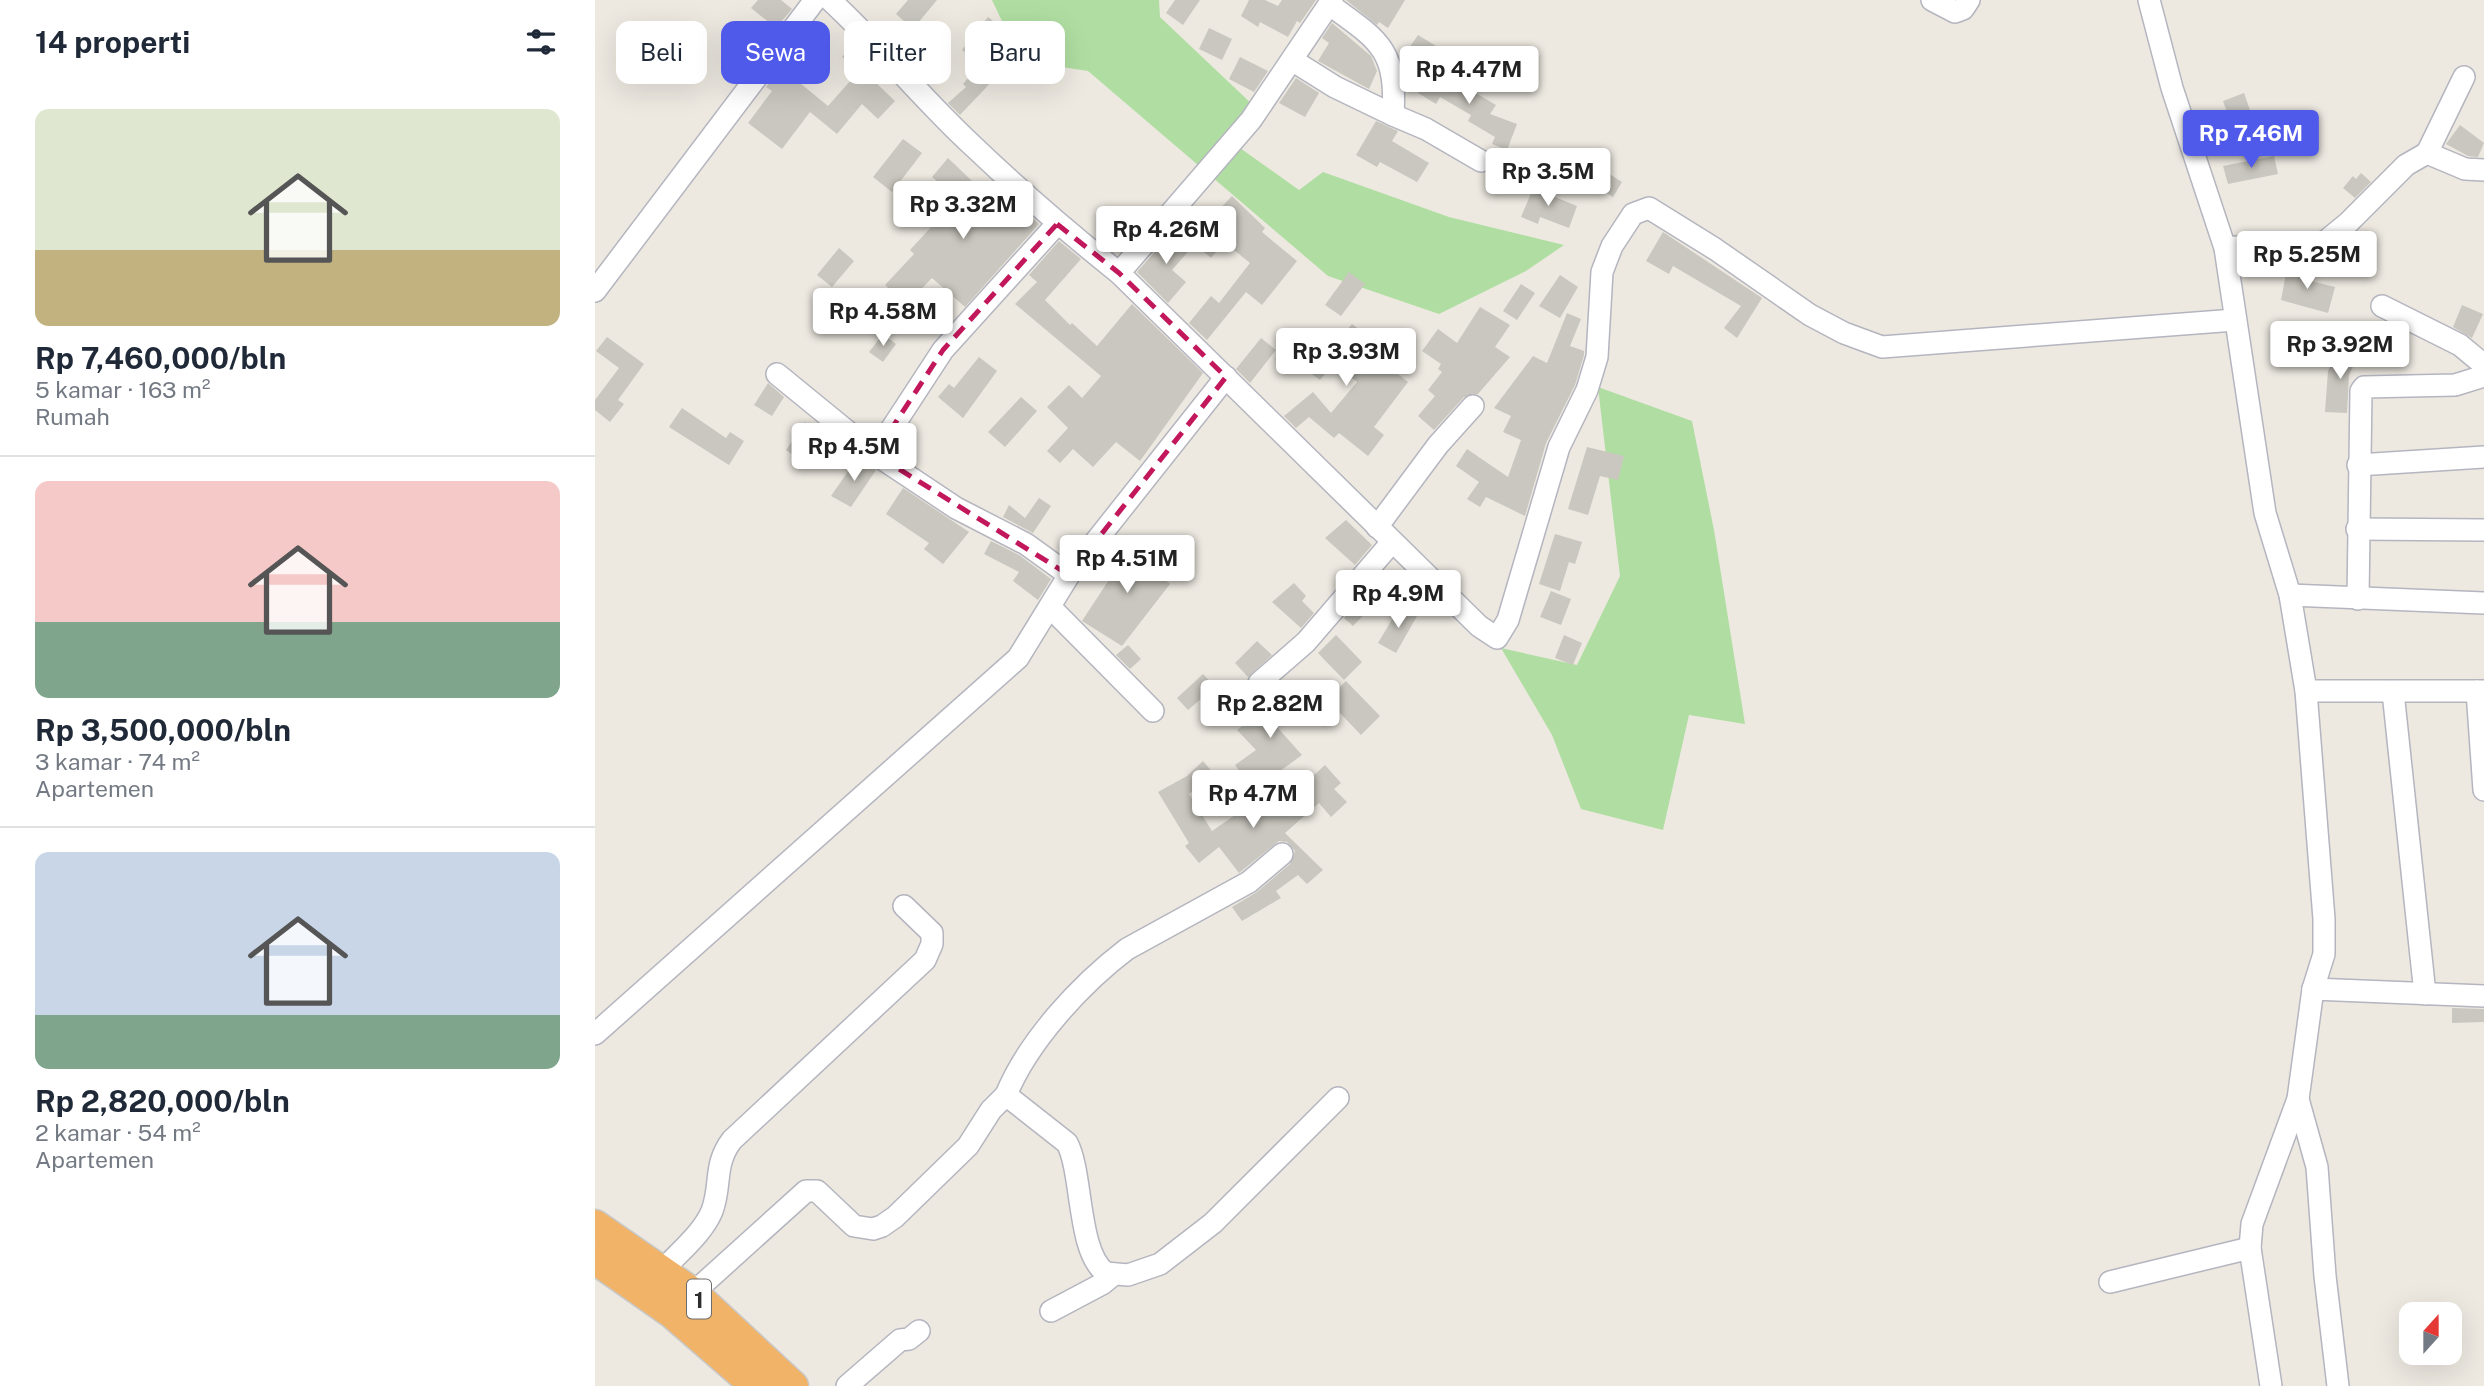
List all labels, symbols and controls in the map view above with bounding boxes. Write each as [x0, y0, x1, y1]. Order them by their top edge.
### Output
chip: Beli [616, 21, 707, 84]
chip: Sewa [721, 21, 830, 84]
chip: Filter [844, 21, 951, 84]
chip: Baru [965, 21, 1065, 84]
icon: filters [522, 23, 560, 61]
text: 14 properti [35, 24, 190, 60]
pin: Rp 4.47M [1397, 46, 1541, 106]
text: Rp 4.47M [1416, 55, 1522, 82]
pin: Rp 7.46M [2179, 110, 2323, 170]
text: Rp 7.46M [2199, 119, 2303, 146]
pin: Rp 3.5M [1483, 148, 1613, 208]
icon: home [235, 155, 361, 281]
text: Rp 3.5M [1501, 157, 1595, 184]
pin: Rp 3.32M [891, 182, 1035, 241]
text: Rp 3.32M [909, 190, 1017, 217]
pin: Rp 4.26M [1094, 206, 1238, 266]
text: Rp 4.26M [1112, 215, 1220, 242]
pin: Rp 5.25M [2235, 232, 2379, 291]
text: Rp 5.25M [2253, 240, 2361, 267]
pin: Rp 4.58M [811, 288, 955, 348]
text: Rp 4.58M [829, 297, 937, 324]
pin: Rp 3.92M [2268, 322, 2412, 381]
pin: Rp 3.93M [1274, 328, 1418, 388]
text: Rp 3.92M [2286, 330, 2394, 357]
text: Rp 3.93M [1292, 337, 1400, 364]
text: Rp 7,460,000/bln [35, 340, 286, 376]
text: 5 kamar · 163 m² [35, 376, 210, 403]
text: Rumah [35, 403, 110, 430]
pin: Rp 4.5M [789, 424, 919, 483]
text: Rp 4.5M [808, 432, 900, 459]
icon: home [235, 527, 361, 653]
pin: Rp 4.51M [1055, 536, 1199, 595]
text: Rp 4.51M [1076, 544, 1178, 571]
pin: Rp 4.9M [1333, 570, 1463, 630]
text: Rp 4.9M [1352, 579, 1444, 606]
pin: Rp 2.82M [1198, 680, 1342, 740]
text: Rp 2.82M [1217, 689, 1323, 716]
text: Rp 3,500,000/bln [35, 712, 291, 748]
text: 3 kamar · 74 m² [35, 748, 200, 775]
pin: Rp 4.7M [1188, 770, 1318, 830]
text: Apartemen [35, 775, 154, 802]
text: Rp 4.7M [1208, 779, 1298, 806]
icon: home [235, 898, 361, 1024]
text: Rp 2,820,000/bln [35, 1083, 290, 1119]
text: 2 kamar · 54 m² [35, 1119, 201, 1146]
text: Apartemen [35, 1146, 154, 1173]
road number: 1 [687, 1280, 711, 1318]
north arrow [2399, 1302, 2462, 1365]
map controls [2399, 1302, 2462, 1365]

